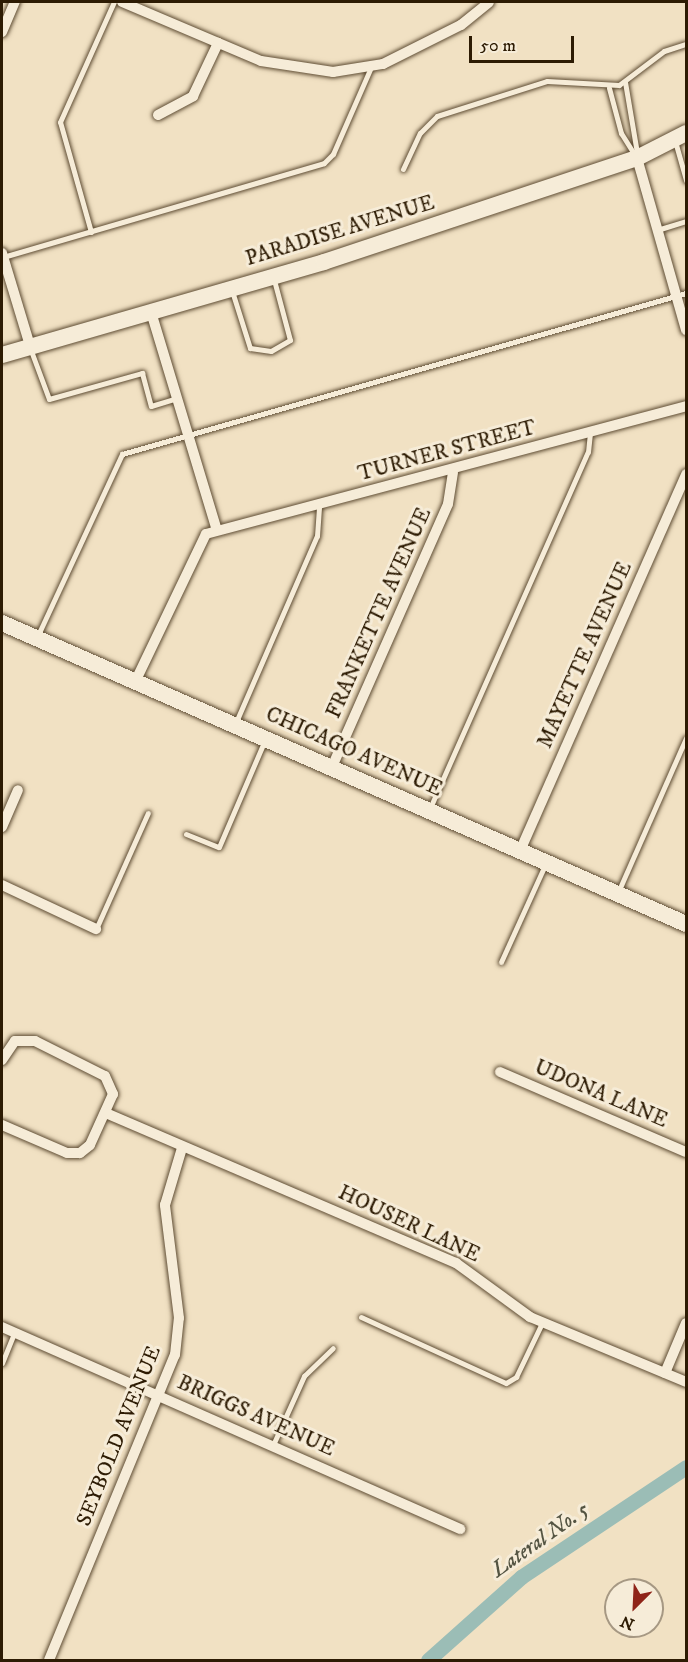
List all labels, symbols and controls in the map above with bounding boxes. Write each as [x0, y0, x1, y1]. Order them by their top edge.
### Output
scale bar [472, 24, 577, 62]
text: 50 m [480, 35, 516, 57]
street label: PARADISE AVENUE [243, 190, 437, 272]
street label: TURNER STREET [355, 415, 539, 487]
street label: FRANKETTE AVENUE [321, 504, 437, 722]
street label: MAYETTE AVENUE [533, 558, 637, 752]
street label: CHICAGO AVENUE [262, 702, 446, 802]
street label: UDONA LANE [531, 1055, 671, 1133]
street label: HOUSER LANE [334, 1180, 484, 1268]
street label: SEYBOLD AVENUE [71, 1342, 167, 1530]
street label: BRIGGS AVENUE [173, 1370, 339, 1462]
water label: Lateral No. 5 [486, 1497, 594, 1583]
north arrow [604, 1578, 664, 1638]
text: N [617, 1611, 638, 1634]

